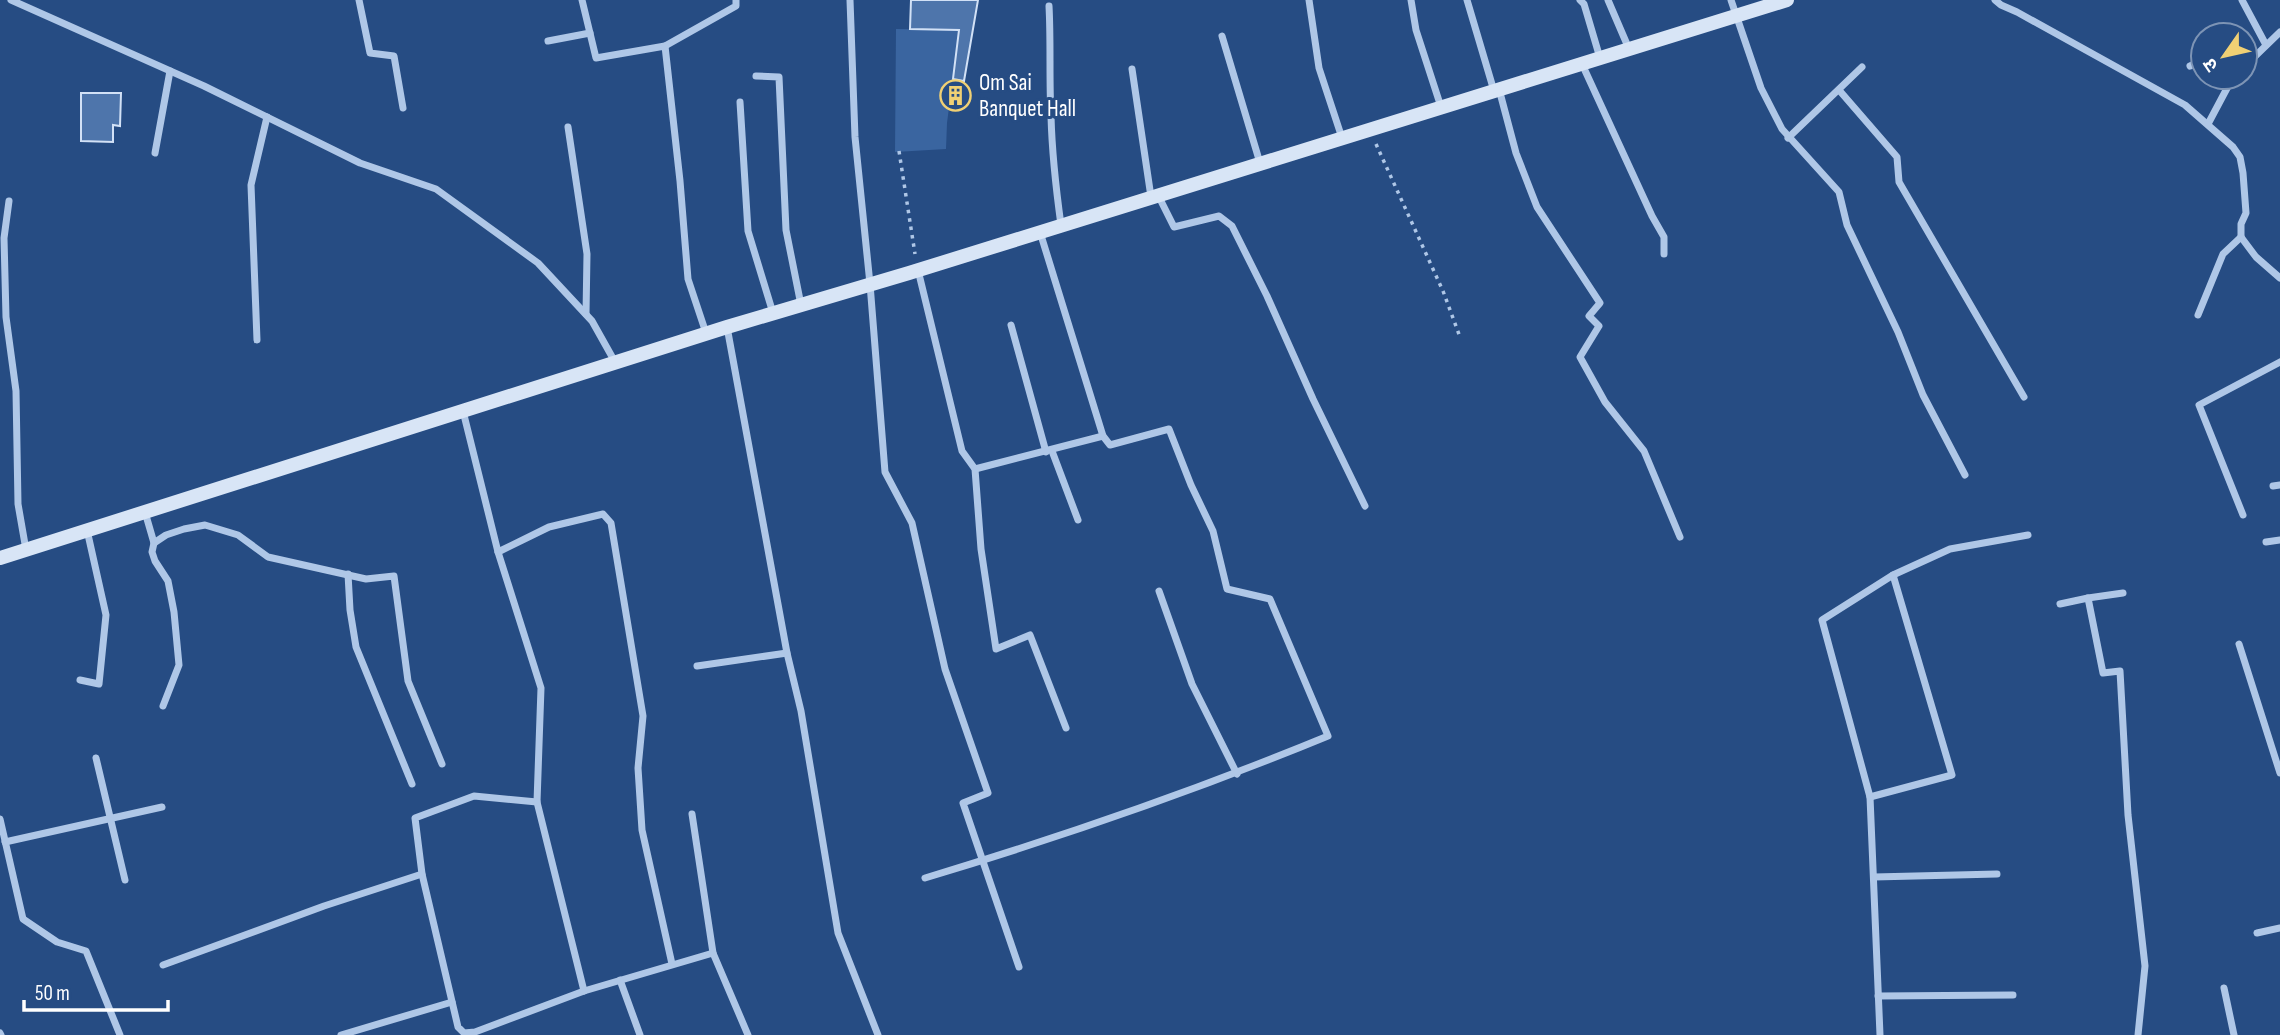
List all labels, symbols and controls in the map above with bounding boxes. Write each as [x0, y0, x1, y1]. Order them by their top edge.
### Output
north arrow [2189, 21, 2259, 91]
text: उ [2198, 53, 2224, 76]
place label: Om Sai Banquet Hall [979, 69, 1076, 123]
building icon: Om Sai Banquet Hall [939, 78, 973, 112]
scale bar [24, 968, 168, 1012]
text: 50 m [35, 981, 70, 1006]

